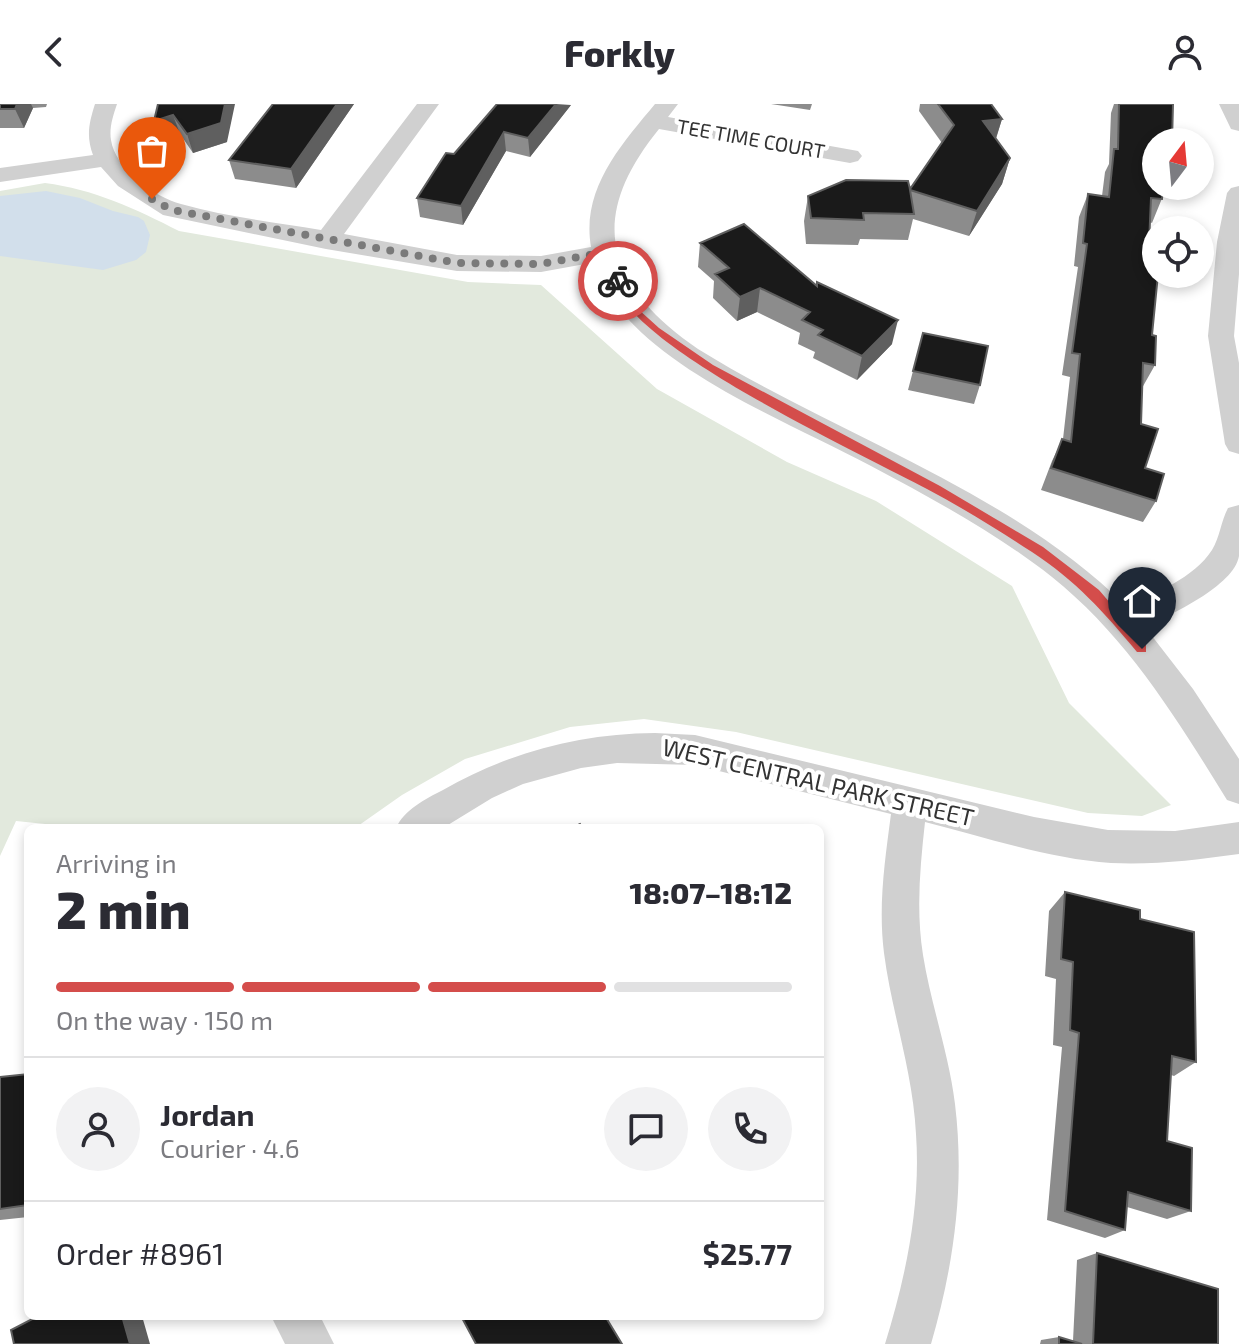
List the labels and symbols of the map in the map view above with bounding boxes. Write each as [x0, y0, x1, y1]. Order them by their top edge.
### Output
street label: TEE TIME COURT [675, 113, 827, 163]
pin [118, 117, 186, 199]
north arrow [1142, 128, 1214, 200]
courier [578, 241, 658, 321]
pin [1108, 567, 1176, 649]
street label: WEST CENTRAL PARK STREET [660, 732, 977, 832]

